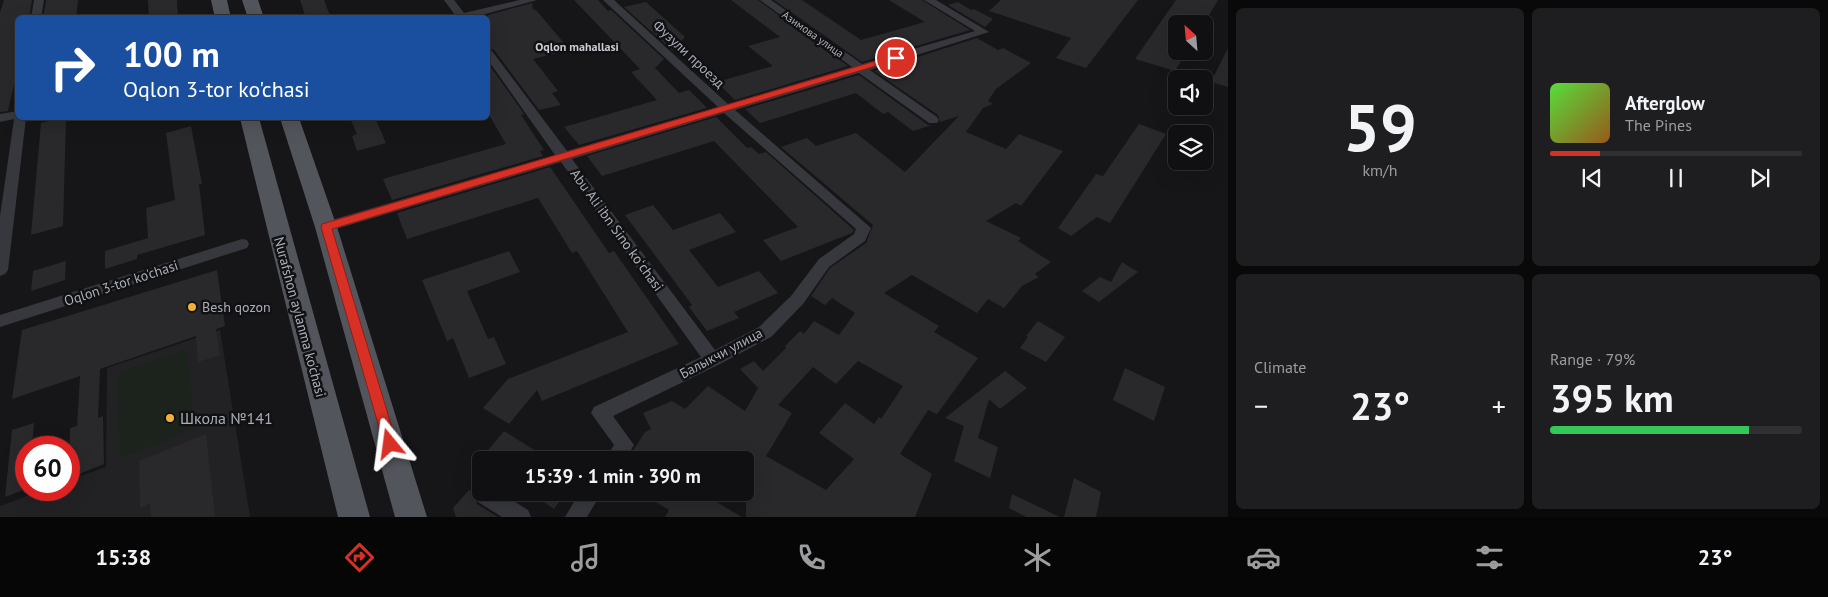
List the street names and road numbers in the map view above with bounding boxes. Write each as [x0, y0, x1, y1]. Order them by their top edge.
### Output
street label: Азимова улица [779, 8, 847, 60]
street label: Фузули проезд [649, 16, 729, 92]
street label: Abu Ali ibn Sino koʻchasi [567, 165, 667, 295]
street label: Nurafshon aylanma ko'chasi [270, 235, 330, 399]
street label: Oqlon 3-tor ko'chasi [62, 256, 180, 310]
street label: Балыкчи улица [676, 324, 766, 382]

